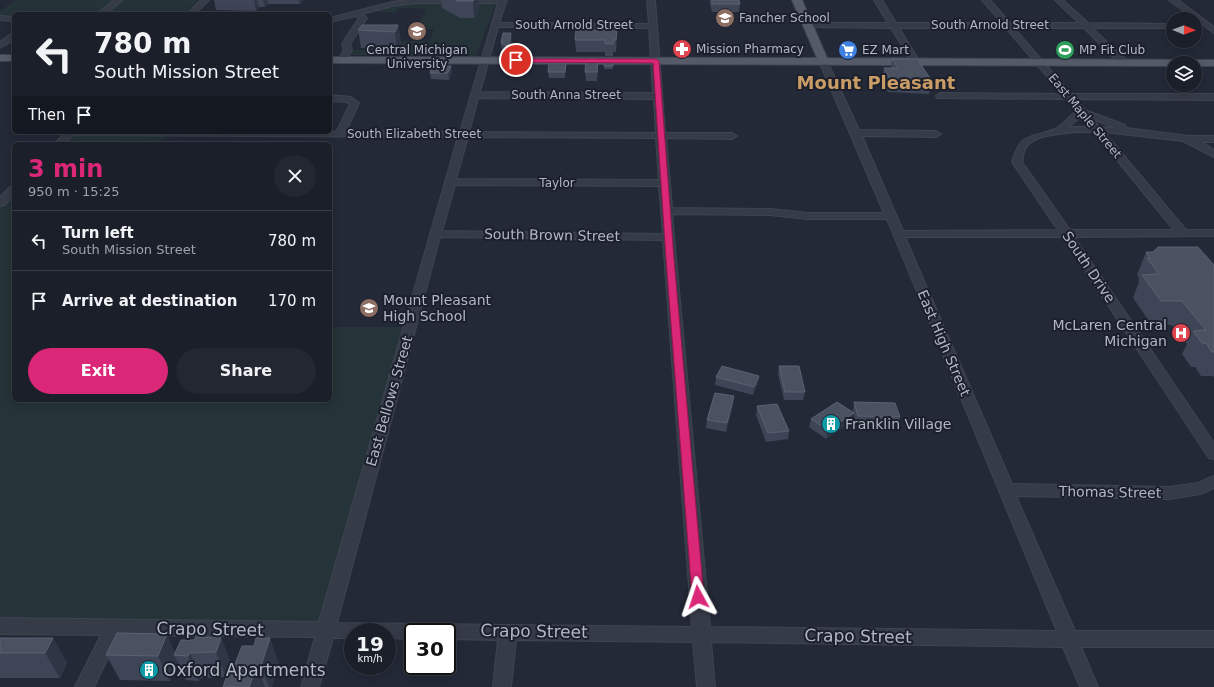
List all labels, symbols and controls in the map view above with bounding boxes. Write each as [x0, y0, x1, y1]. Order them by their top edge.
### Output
school or university icon: Fancher School [714, 7, 736, 29]
place label: Fancher School [739, 11, 830, 25]
north arrow [1166, 12, 1202, 48]
map controls [1166, 12, 1202, 92]
street label: South Arnold Street [515, 18, 633, 32]
street label: South Arnold Street [931, 18, 1049, 32]
school or university icon: Central Michigan University [406, 20, 428, 42]
text: 780 m [94, 27, 191, 60]
icon: left [28, 28, 80, 80]
pharmacy icon: Mission Pharmacy [671, 38, 693, 60]
supermarket icon: EZ Mart [837, 39, 859, 61]
sports icon: MP Fit Club [1054, 39, 1076, 61]
place label: Mission Pharmacy [696, 42, 804, 56]
place label: Central Michigan University [366, 43, 468, 71]
pin [499, 43, 533, 77]
place label: EZ Mart [862, 43, 909, 57]
place label: MP Fit Club [1079, 43, 1145, 57]
icon: arrive [505, 49, 527, 71]
button: layers [1166, 56, 1202, 92]
text: South Mission Street [94, 61, 279, 82]
street label: East Maple Street [1046, 71, 1125, 161]
district label: Mount Pleasant [797, 72, 956, 93]
street label: South Anna Street [511, 88, 621, 102]
icon: arrive [73, 104, 95, 126]
text: Then [28, 106, 65, 124]
street label: South Elizabeth Street [347, 127, 481, 141]
text: 3 min [28, 155, 103, 183]
button: close [274, 155, 316, 197]
street label: Taylor [538, 176, 575, 190]
text: 950 m · 15:25 [28, 184, 119, 199]
text: Turn left [62, 224, 134, 242]
street label: South Brown Street [484, 226, 621, 244]
street label: South Drive [1059, 228, 1119, 306]
icon: left [28, 230, 50, 252]
text: 780 m [268, 232, 316, 250]
text: South Mission Street [62, 242, 196, 257]
street label: East High Street [914, 287, 974, 399]
icon: arrive [28, 290, 50, 312]
text: Arrive at destination [62, 292, 237, 310]
text: 170 m [268, 292, 316, 310]
place label: Mount Pleasant High School [383, 292, 492, 324]
school or university icon: Mount Pleasant High School [358, 297, 380, 319]
place label: McLaren Central Michigan [1052, 317, 1167, 349]
hospital icon: McLaren Central Michigan [1170, 322, 1192, 344]
street label: East Bellows Street [363, 333, 415, 468]
button: Exit [28, 348, 168, 394]
button: Share [176, 348, 316, 394]
building icon: Franklin Village [820, 413, 842, 435]
place label: Franklin Village [845, 416, 951, 432]
street label: Thomas Street [1058, 483, 1162, 501]
position arrow [677, 576, 719, 618]
street label: Crapo Street [156, 618, 264, 640]
street label: Crapo Street [480, 620, 588, 642]
speed limit sign: 30 [404, 623, 456, 675]
street label: Crapo Street [804, 625, 912, 647]
text: 19 [356, 632, 384, 656]
text: km/h [357, 653, 383, 664]
building icon: Oxford Apartments [138, 659, 160, 681]
place label: Oxford Apartments [163, 660, 326, 680]

